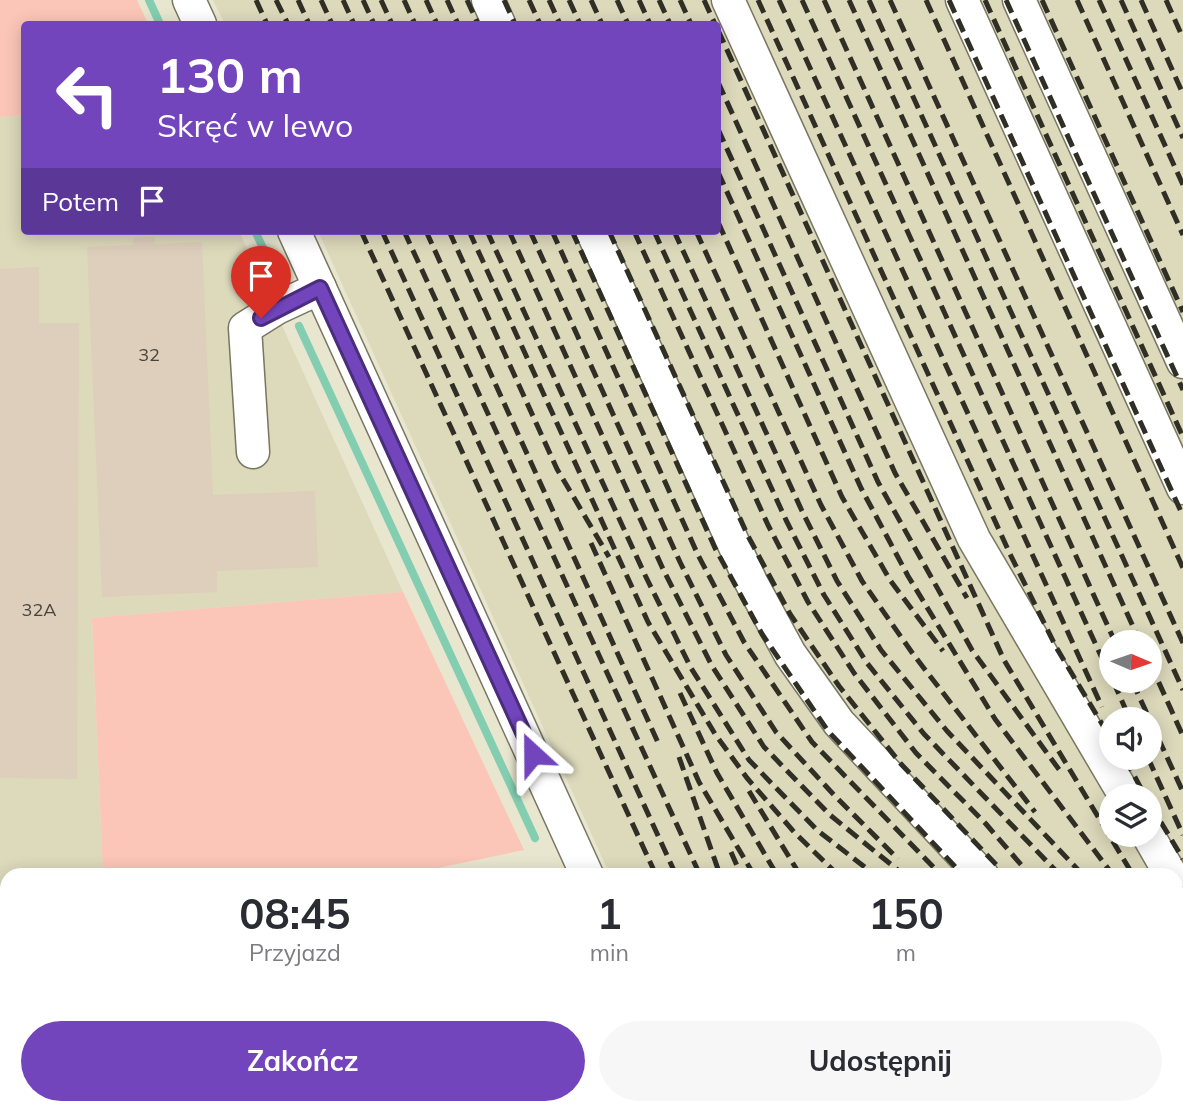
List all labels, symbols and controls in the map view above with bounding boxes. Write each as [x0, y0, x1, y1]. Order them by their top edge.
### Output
text: 130 m [157, 44, 303, 105]
icon: left [42, 49, 133, 140]
text: Skręć w lewo [157, 105, 353, 145]
icon: arrive [133, 182, 171, 220]
text: Potem [42, 185, 119, 218]
pin [231, 246, 291, 318]
icon: arrive [242, 257, 280, 295]
house number: 32 [138, 343, 160, 366]
house number: 32A [22, 598, 56, 621]
north arrow [1099, 630, 1162, 693]
map controls [1099, 630, 1162, 847]
button: sound [1099, 707, 1162, 770]
position arrow [496, 717, 570, 791]
button: layers [1099, 784, 1162, 847]
text: 08:45 [239, 887, 350, 940]
text: 1 [597, 887, 622, 940]
text: 150 [868, 887, 944, 940]
text: Przyjazd [249, 938, 341, 967]
text: min [590, 938, 629, 967]
text: m [896, 938, 916, 967]
button: Zakończ [21, 1021, 585, 1101]
button: Udostępnij [599, 1021, 1162, 1101]

